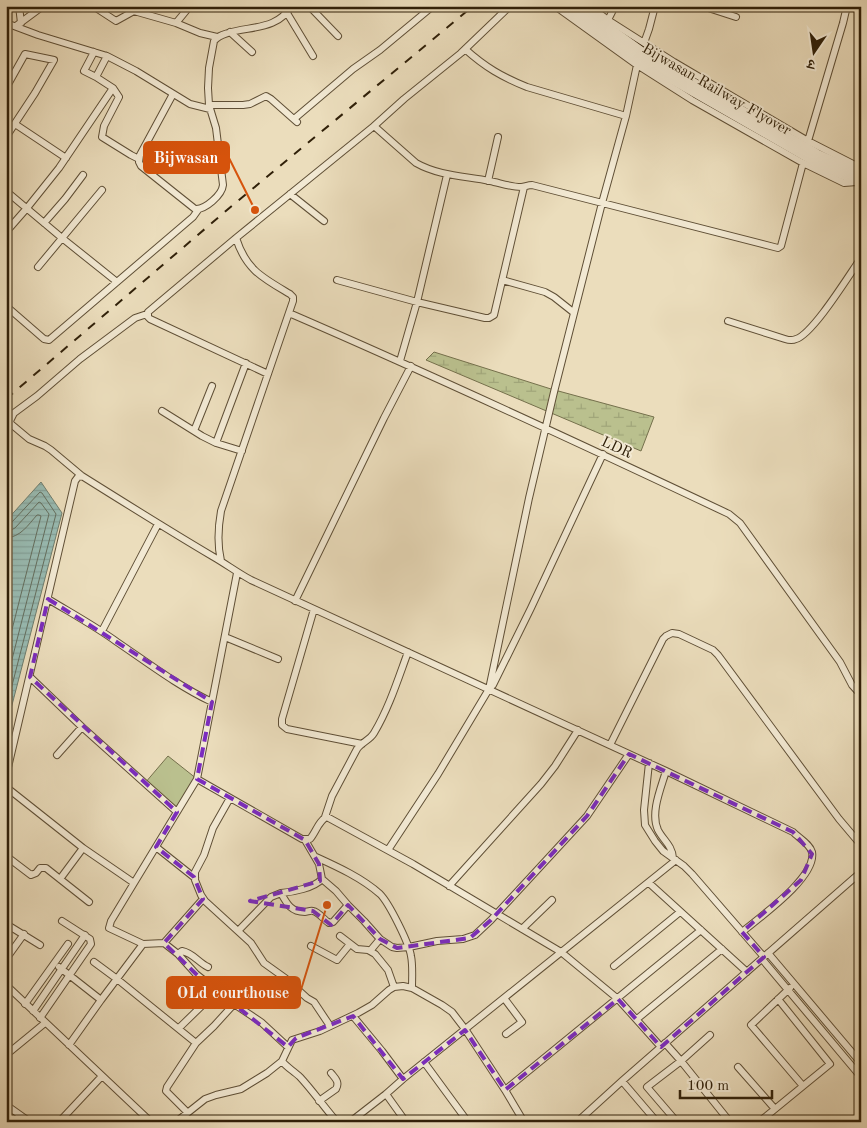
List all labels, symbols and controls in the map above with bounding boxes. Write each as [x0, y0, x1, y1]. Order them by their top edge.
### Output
north arrow [790, 28, 840, 78]
street label: Bijwasan Railway Flyover [639, 41, 793, 139]
text: उ [805, 56, 817, 72]
callout: Bijwasan [144, 142, 229, 173]
text: Bijwasan [154, 151, 219, 167]
street label: LDR [598, 435, 634, 462]
callout: OLd courthouse [167, 977, 300, 1008]
text: OLd courthouse [177, 986, 289, 1002]
scale bar [680, 1068, 772, 1100]
text: 100 m [687, 1079, 729, 1094]

